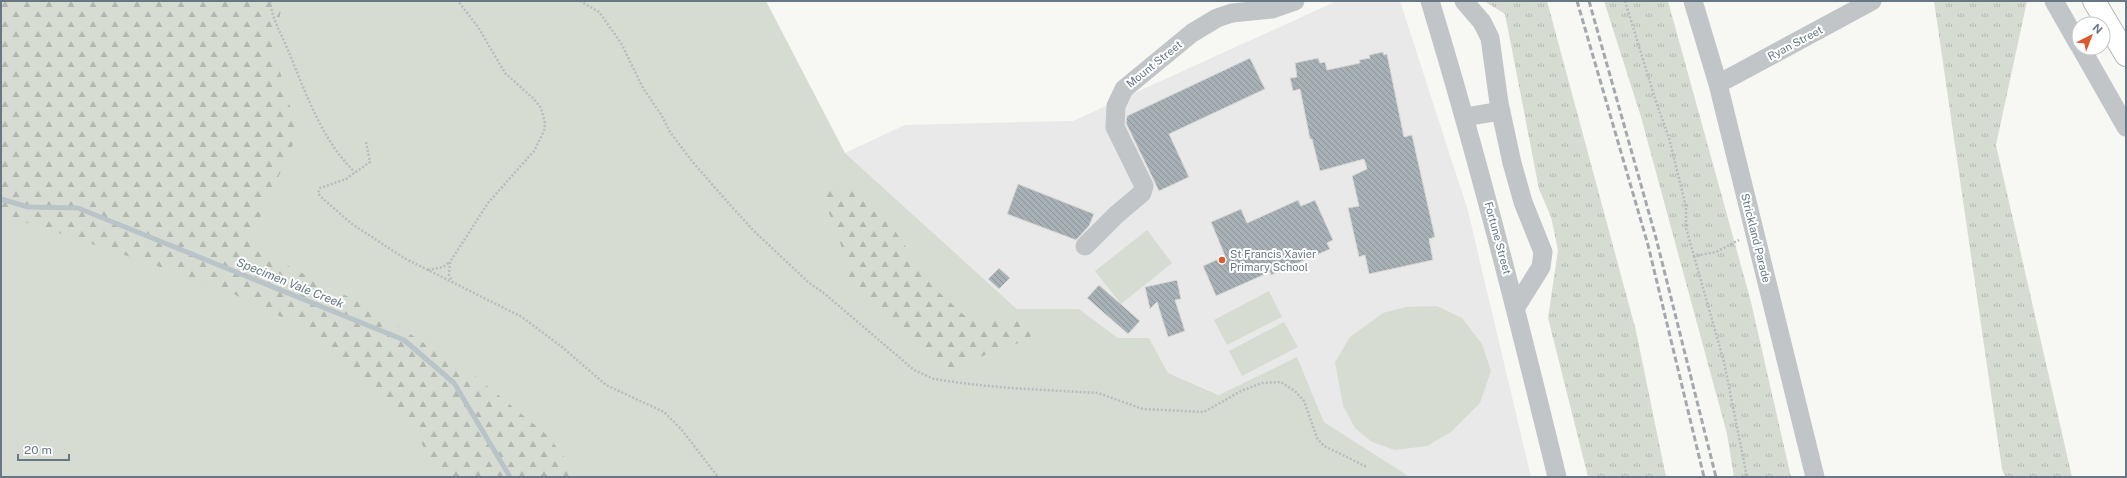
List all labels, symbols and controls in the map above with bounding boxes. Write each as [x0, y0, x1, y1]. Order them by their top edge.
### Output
north arrow [2071, 16, 2111, 56]
text: N [2090, 21, 2105, 36]
street label: Ryan Street [1766, 24, 1824, 62]
street label: Mount Street [1124, 38, 1184, 90]
street label: Strickland Parade [1739, 192, 1773, 284]
street label: Fortune Street [1483, 200, 1513, 276]
place label: St Francis Xavier Primary School [1230, 248, 1316, 273]
water label: Specimen Vale Creek [234, 255, 346, 311]
marker: St Francis Xavier Primary School [1217, 255, 1227, 265]
scale bar [18, 436, 69, 462]
text: 20 m [24, 443, 52, 457]

